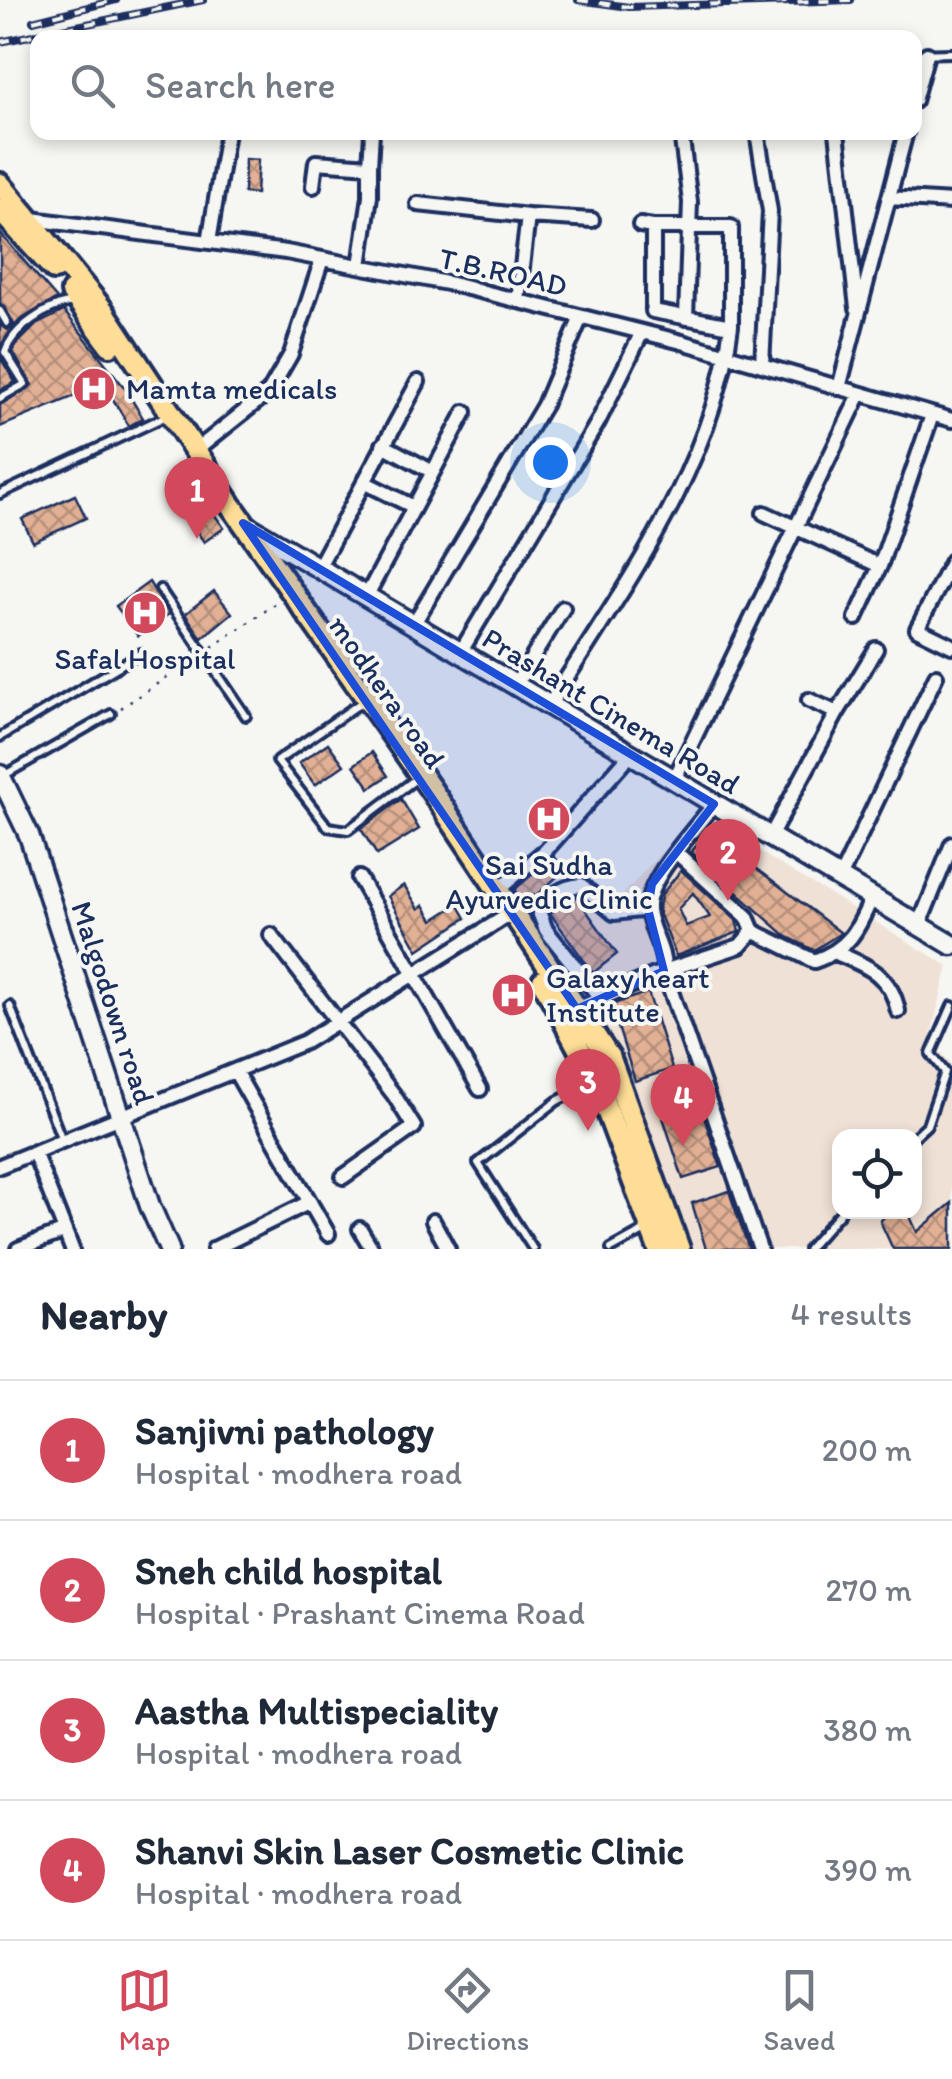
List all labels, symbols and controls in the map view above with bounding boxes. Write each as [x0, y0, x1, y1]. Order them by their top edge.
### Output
search box [30, 30, 922, 140]
icon: search [65, 58, 120, 113]
text: Search here [145, 62, 336, 108]
street label: T.B.ROAD [436, 239, 571, 304]
hospital icon: Mamta medicals [71, 366, 117, 412]
place label: Mamta medicals [126, 370, 337, 407]
your location [525, 437, 576, 488]
pin: 1 [164, 456, 230, 539]
hospital icon: Safal Hospital [122, 590, 168, 636]
street label: modhera road [321, 608, 454, 776]
street label: Prashant Cinema Road [476, 619, 747, 802]
place label: Safal Hospital [54, 640, 236, 677]
hospital icon: Sai Sudha Ayurvedic Clinic [526, 796, 572, 842]
pin: 2 [696, 818, 760, 901]
place label: Sai Sudha Ayurvedic Clinic [445, 846, 653, 917]
street label: Malgodown road [63, 897, 164, 1110]
place label: Galaxy heart Institute [546, 959, 710, 1030]
hospital icon: Galaxy heart Institute [490, 972, 536, 1018]
pin: 3 [556, 1048, 620, 1131]
pin: 4 [650, 1064, 716, 1146]
map controls [832, 1129, 922, 1219]
button: locate [832, 1129, 922, 1219]
text: Nearby [40, 1289, 167, 1340]
text: 4 results [791, 1295, 912, 1333]
text: Sanjivni pathology [135, 1408, 434, 1454]
text: 1 [65, 1431, 80, 1469]
text: 200 m [822, 1431, 912, 1469]
text: Hospital · modhera road [135, 1454, 462, 1492]
text: Sneh child hospital [135, 1548, 442, 1594]
text: 2 [64, 1571, 81, 1609]
text: 270 m [825, 1571, 912, 1609]
text: Hospital · Prashant Cinema Road [135, 1594, 585, 1632]
text: Aastha Multispeciality [135, 1688, 498, 1734]
text: 3 [64, 1711, 81, 1749]
text: 380 m [823, 1711, 912, 1749]
text: Hospital · modhera road [135, 1734, 462, 1772]
text: Shanvi Skin Laser Cosmetic Clinic [135, 1828, 684, 1874]
text: 4 [63, 1851, 82, 1889]
text: 390 m [824, 1851, 912, 1889]
text: Hospital · modhera road [135, 1874, 462, 1912]
tab: Map [117, 1963, 172, 2057]
tab: Directions [406, 1963, 529, 2057]
tab: Saved [763, 1963, 835, 2057]

